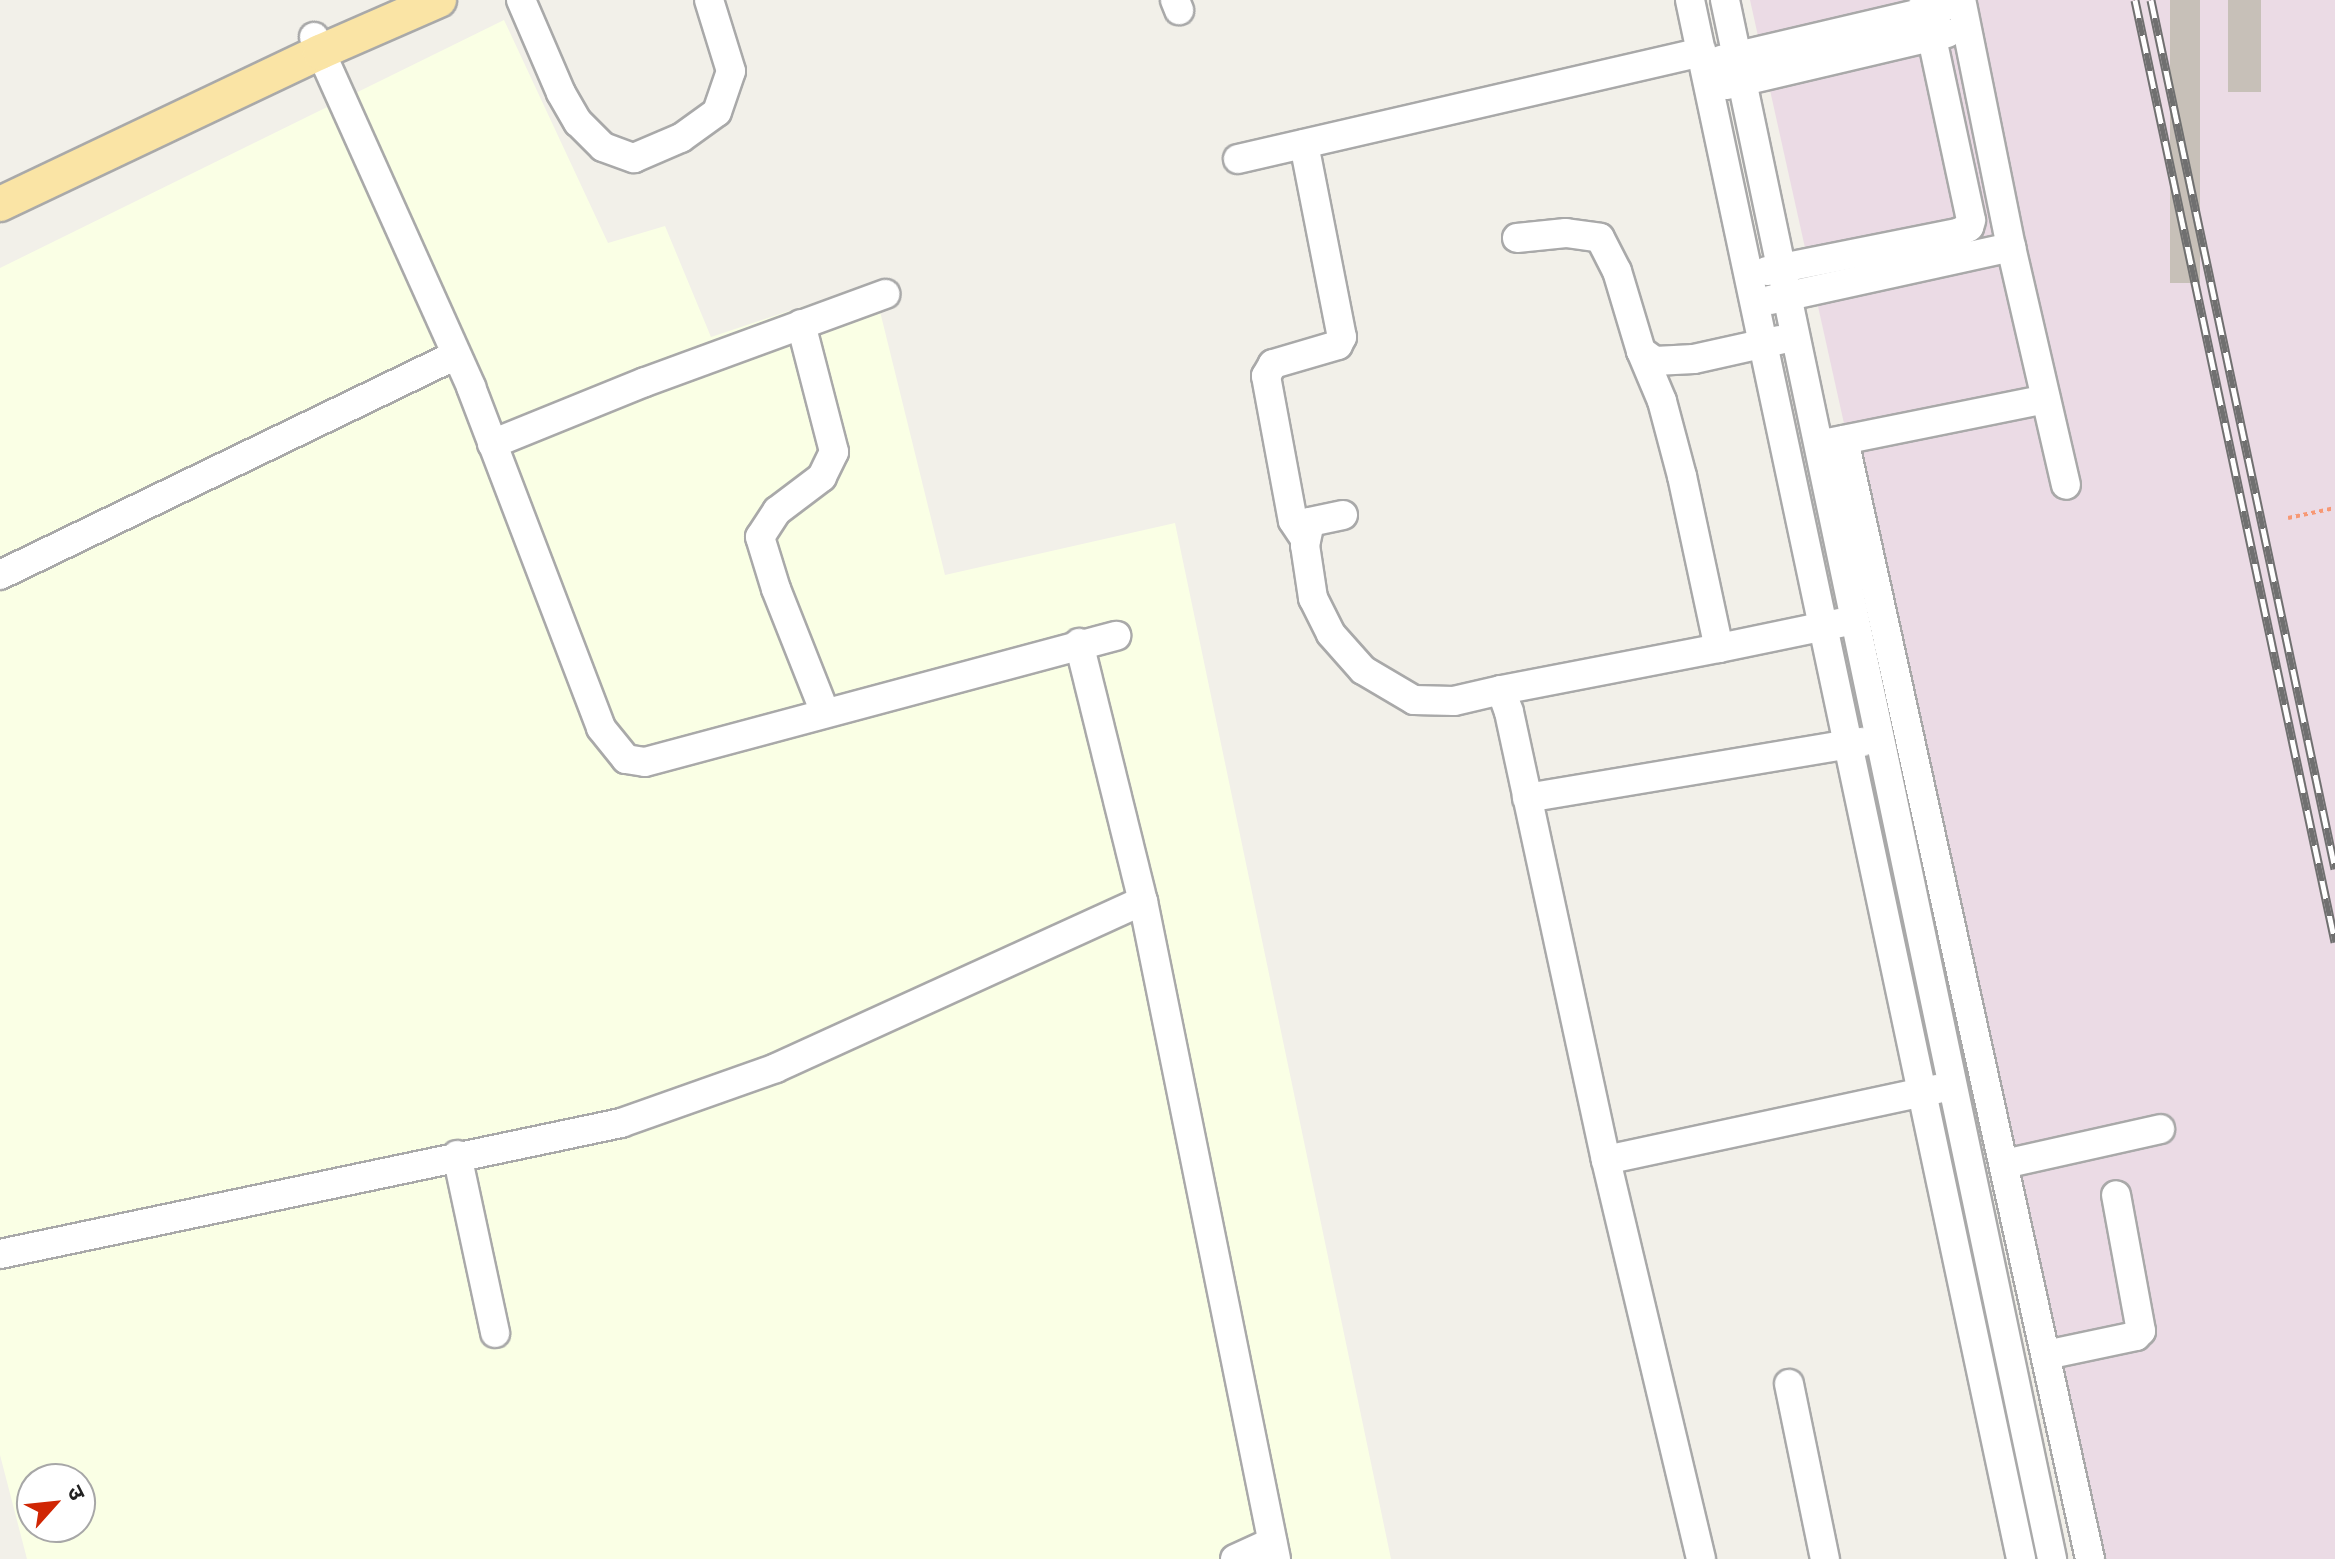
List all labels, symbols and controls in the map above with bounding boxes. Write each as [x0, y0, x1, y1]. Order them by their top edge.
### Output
north arrow [16, 1463, 96, 1543]
text: उ [61, 1481, 90, 1505]

